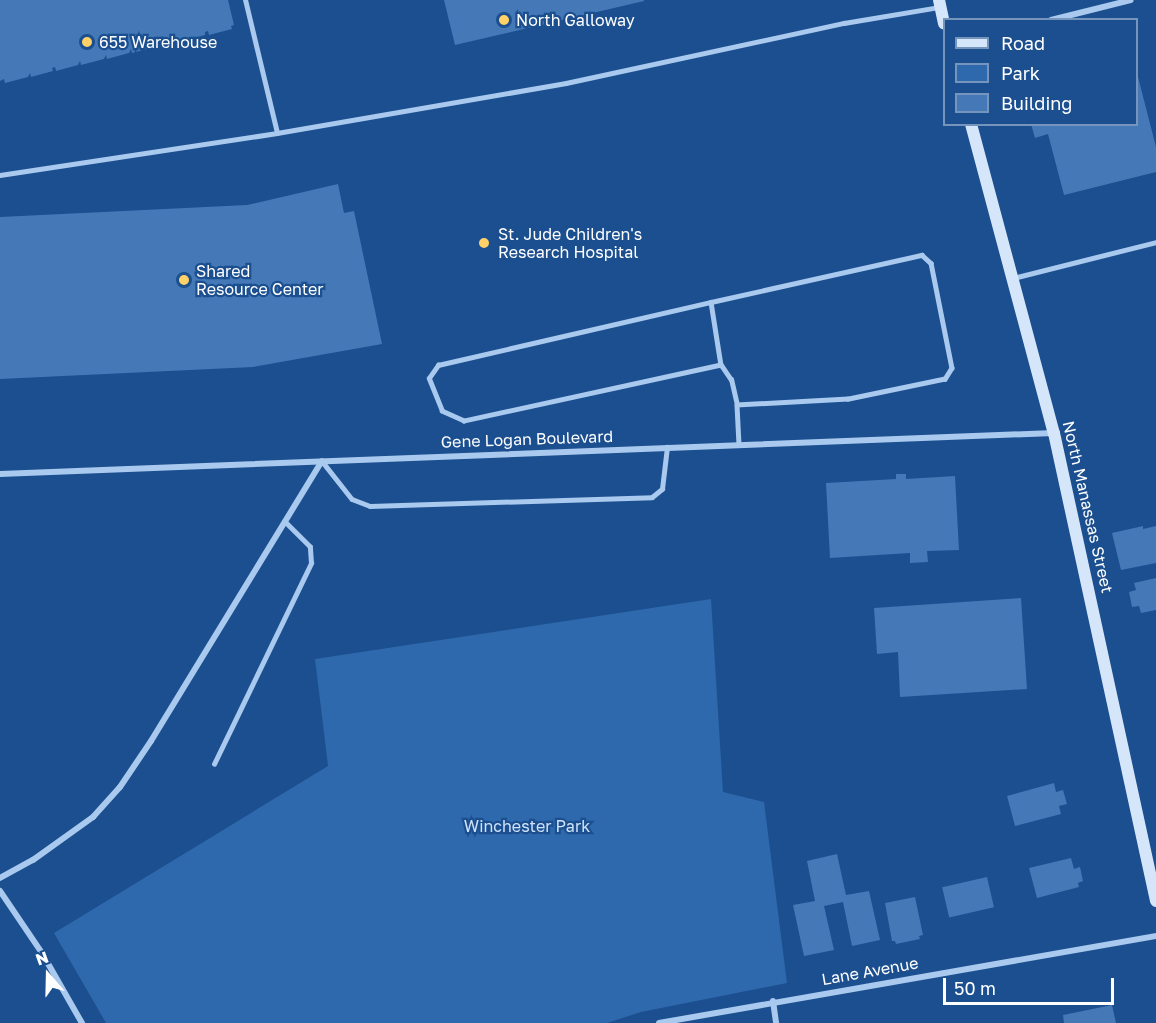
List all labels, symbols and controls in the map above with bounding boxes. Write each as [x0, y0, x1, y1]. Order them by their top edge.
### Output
place label: North Galloway [516, 10, 635, 30]
marker: North Galloway [497, 13, 511, 27]
legend [943, 18, 1138, 126]
place label: 655 Warehouse [99, 32, 217, 52]
text: Road [1001, 32, 1045, 54]
marker: 655 Warehouse [80, 35, 94, 49]
text: Park [1001, 62, 1040, 84]
text: Building [1001, 92, 1072, 114]
place label: St. Jude Children's Research Hospital [498, 224, 642, 262]
marker: St. Jude Children's Research Hospital [475, 234, 493, 252]
place label: Shared Resource Center [196, 261, 324, 299]
marker: Shared Resource Center [177, 273, 191, 287]
street label: North Manassas Street [1059, 419, 1117, 595]
street label: Gene Logan Boulevard [441, 426, 613, 452]
park label: Winchester Park [464, 816, 590, 836]
north arrow [18, 945, 78, 1005]
text: N [33, 947, 51, 970]
street label: Lane Avenue [820, 953, 920, 989]
scale bar [946, 966, 1117, 1004]
text: 50 m [954, 977, 996, 999]

